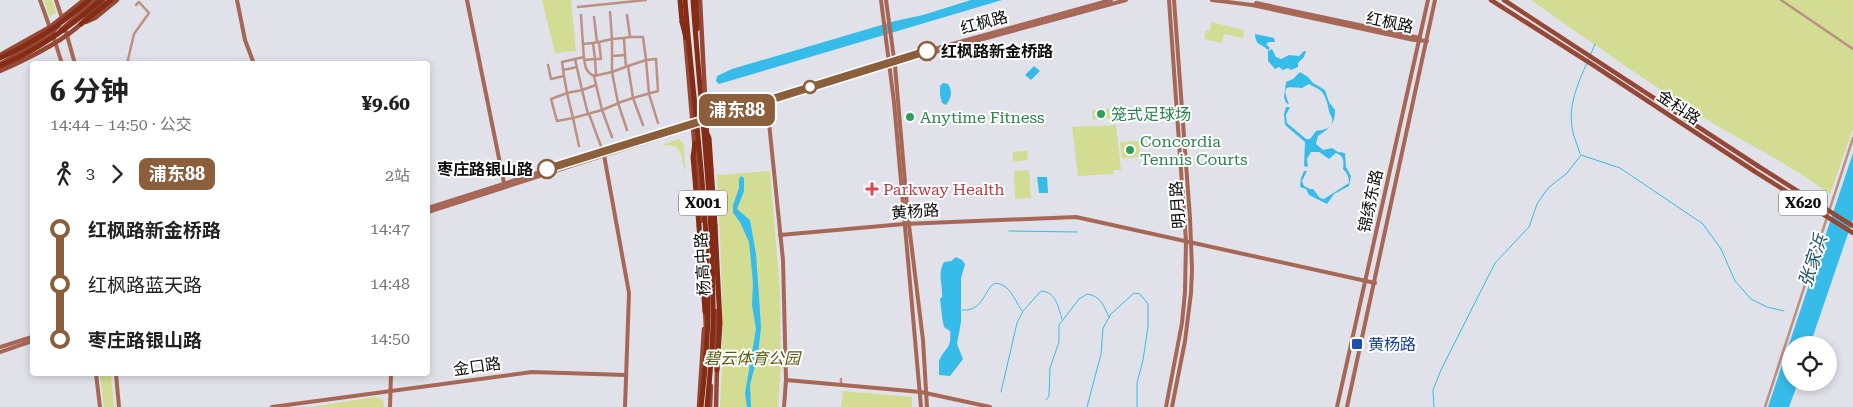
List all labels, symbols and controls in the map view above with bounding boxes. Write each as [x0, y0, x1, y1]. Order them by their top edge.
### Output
street label: 红枫路 [958, 7, 1010, 38]
street label: 红枫路 [1364, 8, 1415, 37]
marker: 红枫路新金桥路 [917, 41, 937, 61]
place label: 红枫路新金桥路 [941, 42, 1053, 61]
text: 6 分钟 [50, 75, 129, 108]
unlabelled marker [803, 80, 817, 94]
street label: 金科路 [1654, 86, 1704, 129]
text: ¥9.60 [361, 92, 410, 115]
line badge: 浦东88 [702, 94, 772, 126]
text: 浦东88 [709, 99, 765, 120]
place label: 笼式足球场 [1111, 105, 1191, 124]
place label: Anytime Fitness [920, 108, 1045, 127]
marker: 笼式足球场 [1095, 108, 1107, 120]
marker: Anytime Fitness [904, 111, 916, 123]
text: 14:44 – 14:50 · 公交 [50, 115, 192, 134]
place label: Concordia Tennis Courts [1140, 132, 1248, 169]
marker: Concordia Tennis Courts [1124, 144, 1136, 156]
marker: 枣庄路银山路 [537, 159, 557, 179]
icon: walk [50, 160, 78, 188]
icon: forward [103, 160, 131, 188]
place label: 枣庄路银山路 [437, 160, 533, 179]
text: 浦东88 [149, 163, 205, 184]
text: 3 [86, 164, 95, 183]
text: 2站 [385, 166, 410, 185]
street label: 锦绣东路 [1355, 168, 1386, 234]
place label: Parkway Health [883, 180, 1005, 199]
street label: 明月路 [1166, 180, 1189, 230]
marker: Parkway Health [865, 182, 879, 196]
road number: X001 [679, 190, 727, 216]
road number: X620 [1779, 190, 1827, 216]
street label: 黄杨路 [890, 200, 940, 223]
text: 红枫路新金桥路 [88, 219, 221, 242]
text: 14:47 [370, 219, 410, 238]
water label: 张家浜 [1794, 230, 1831, 290]
street label: 杨高中路 [691, 232, 714, 296]
text: 红枫路蓝天路 [88, 274, 202, 297]
text: 14:48 [370, 274, 410, 293]
text: 枣庄路银山路 [88, 329, 202, 352]
text: 14:50 [370, 329, 410, 348]
place label: 黄杨路 [1368, 335, 1416, 354]
map controls [1782, 336, 1837, 391]
button: locate [1782, 336, 1837, 391]
marker: 黄杨路 [1350, 337, 1364, 351]
park label: 碧云体育公园 [704, 349, 802, 368]
street label: 金口路 [452, 354, 502, 379]

